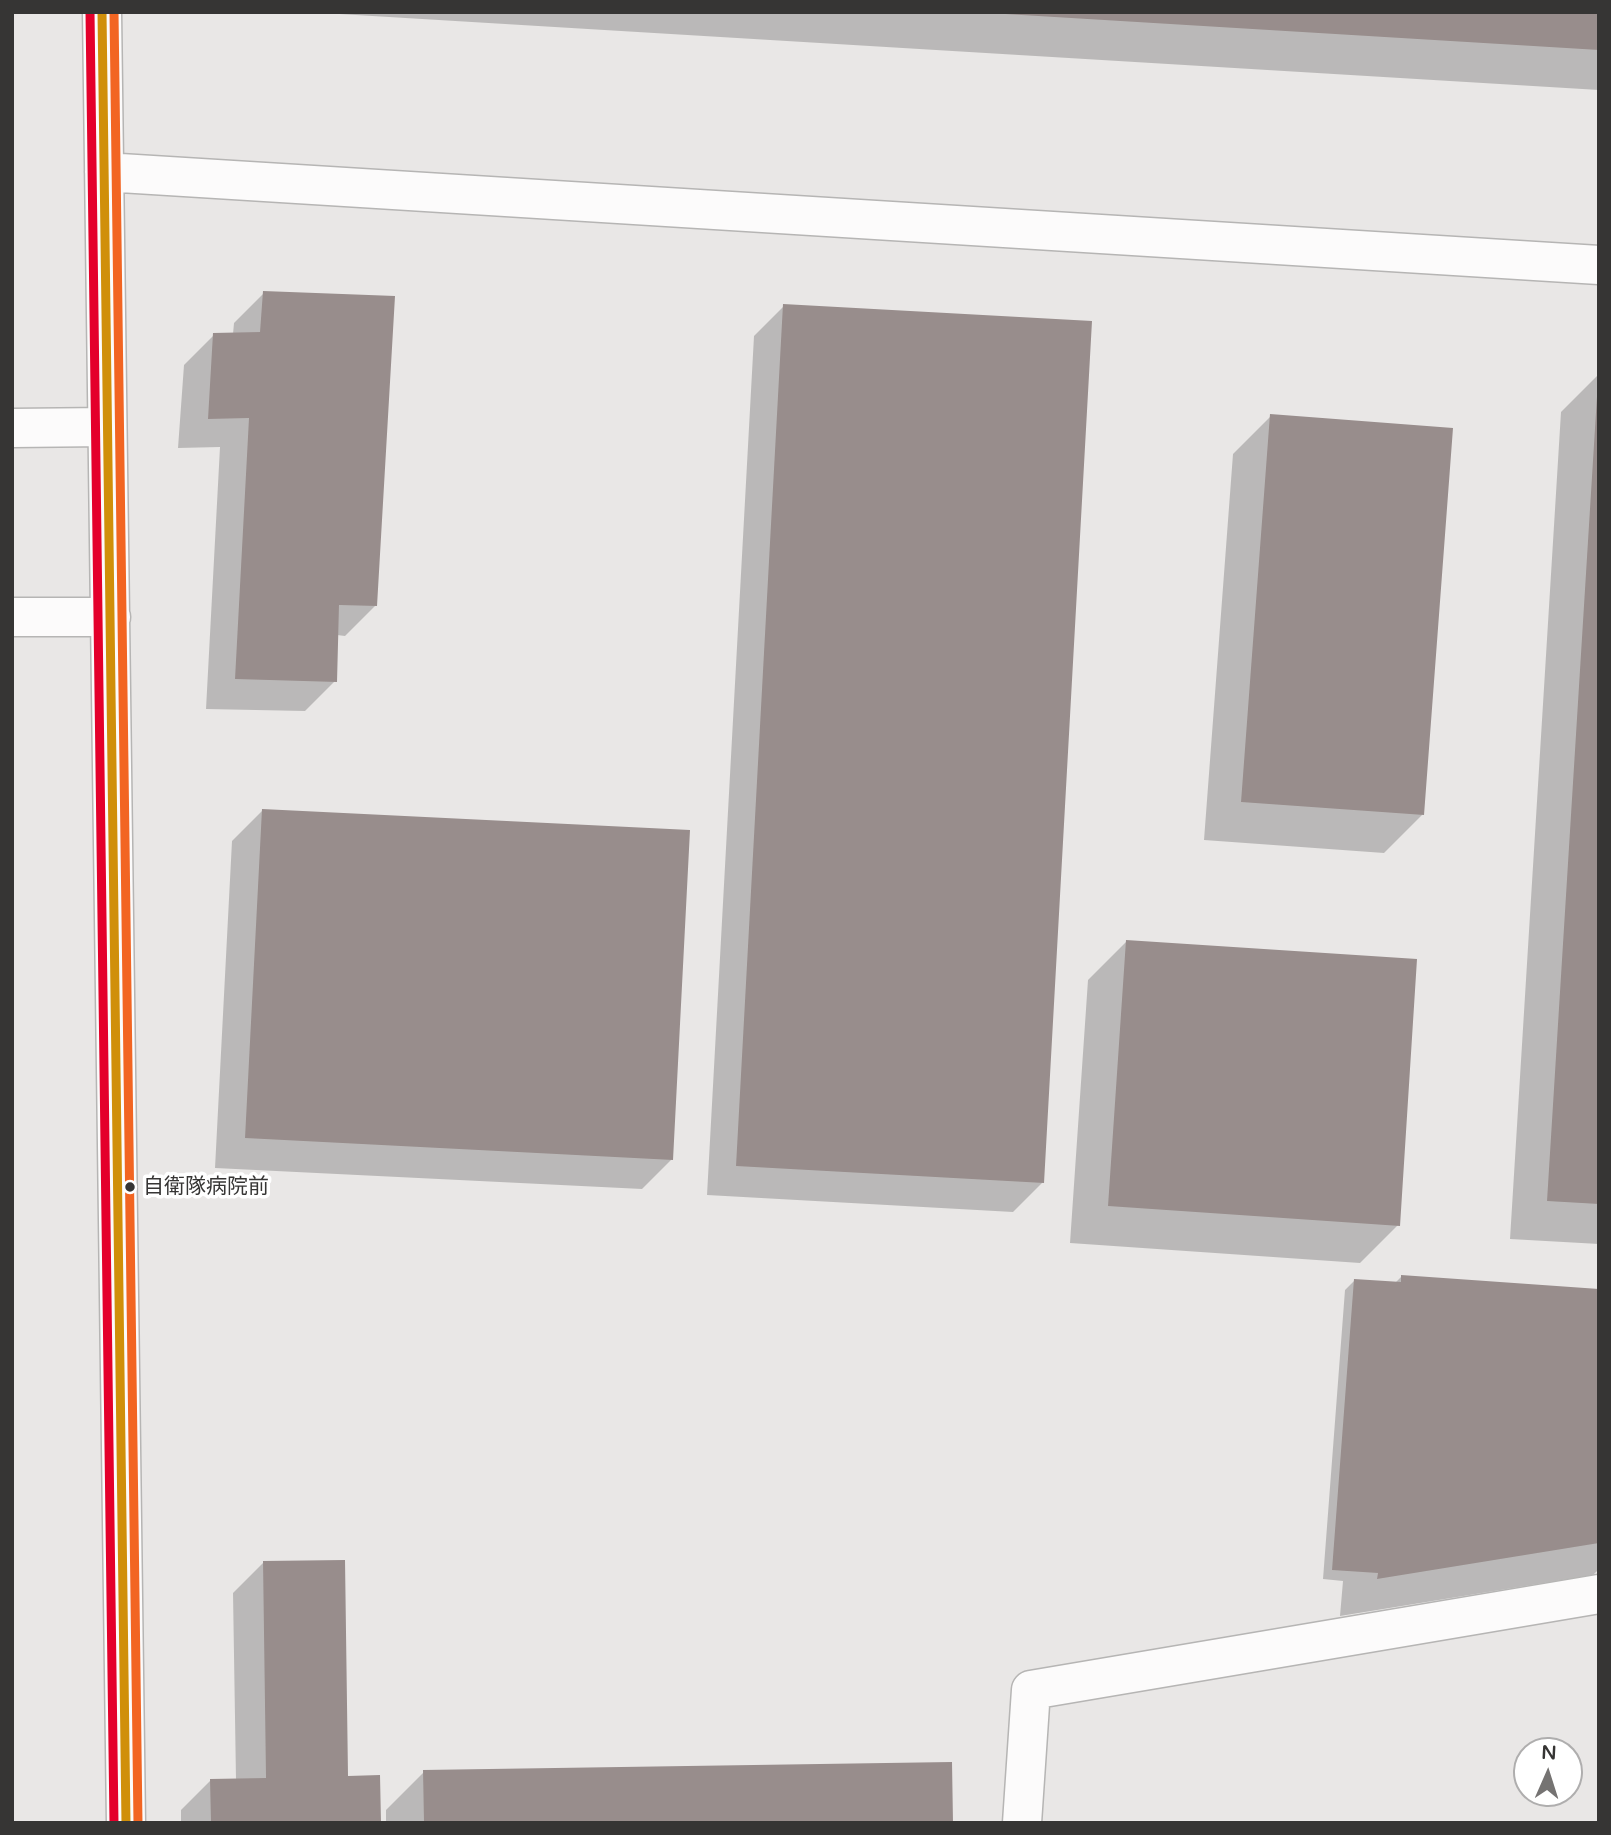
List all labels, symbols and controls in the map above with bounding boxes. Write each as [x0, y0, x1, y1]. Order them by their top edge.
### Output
place label: 自衛隊病院前 [143, 1174, 269, 1200]
marker: 自衛隊病院前 [123, 1180, 137, 1194]
north arrow [1513, 1737, 1583, 1807]
text: N [1541, 1742, 1557, 1764]

